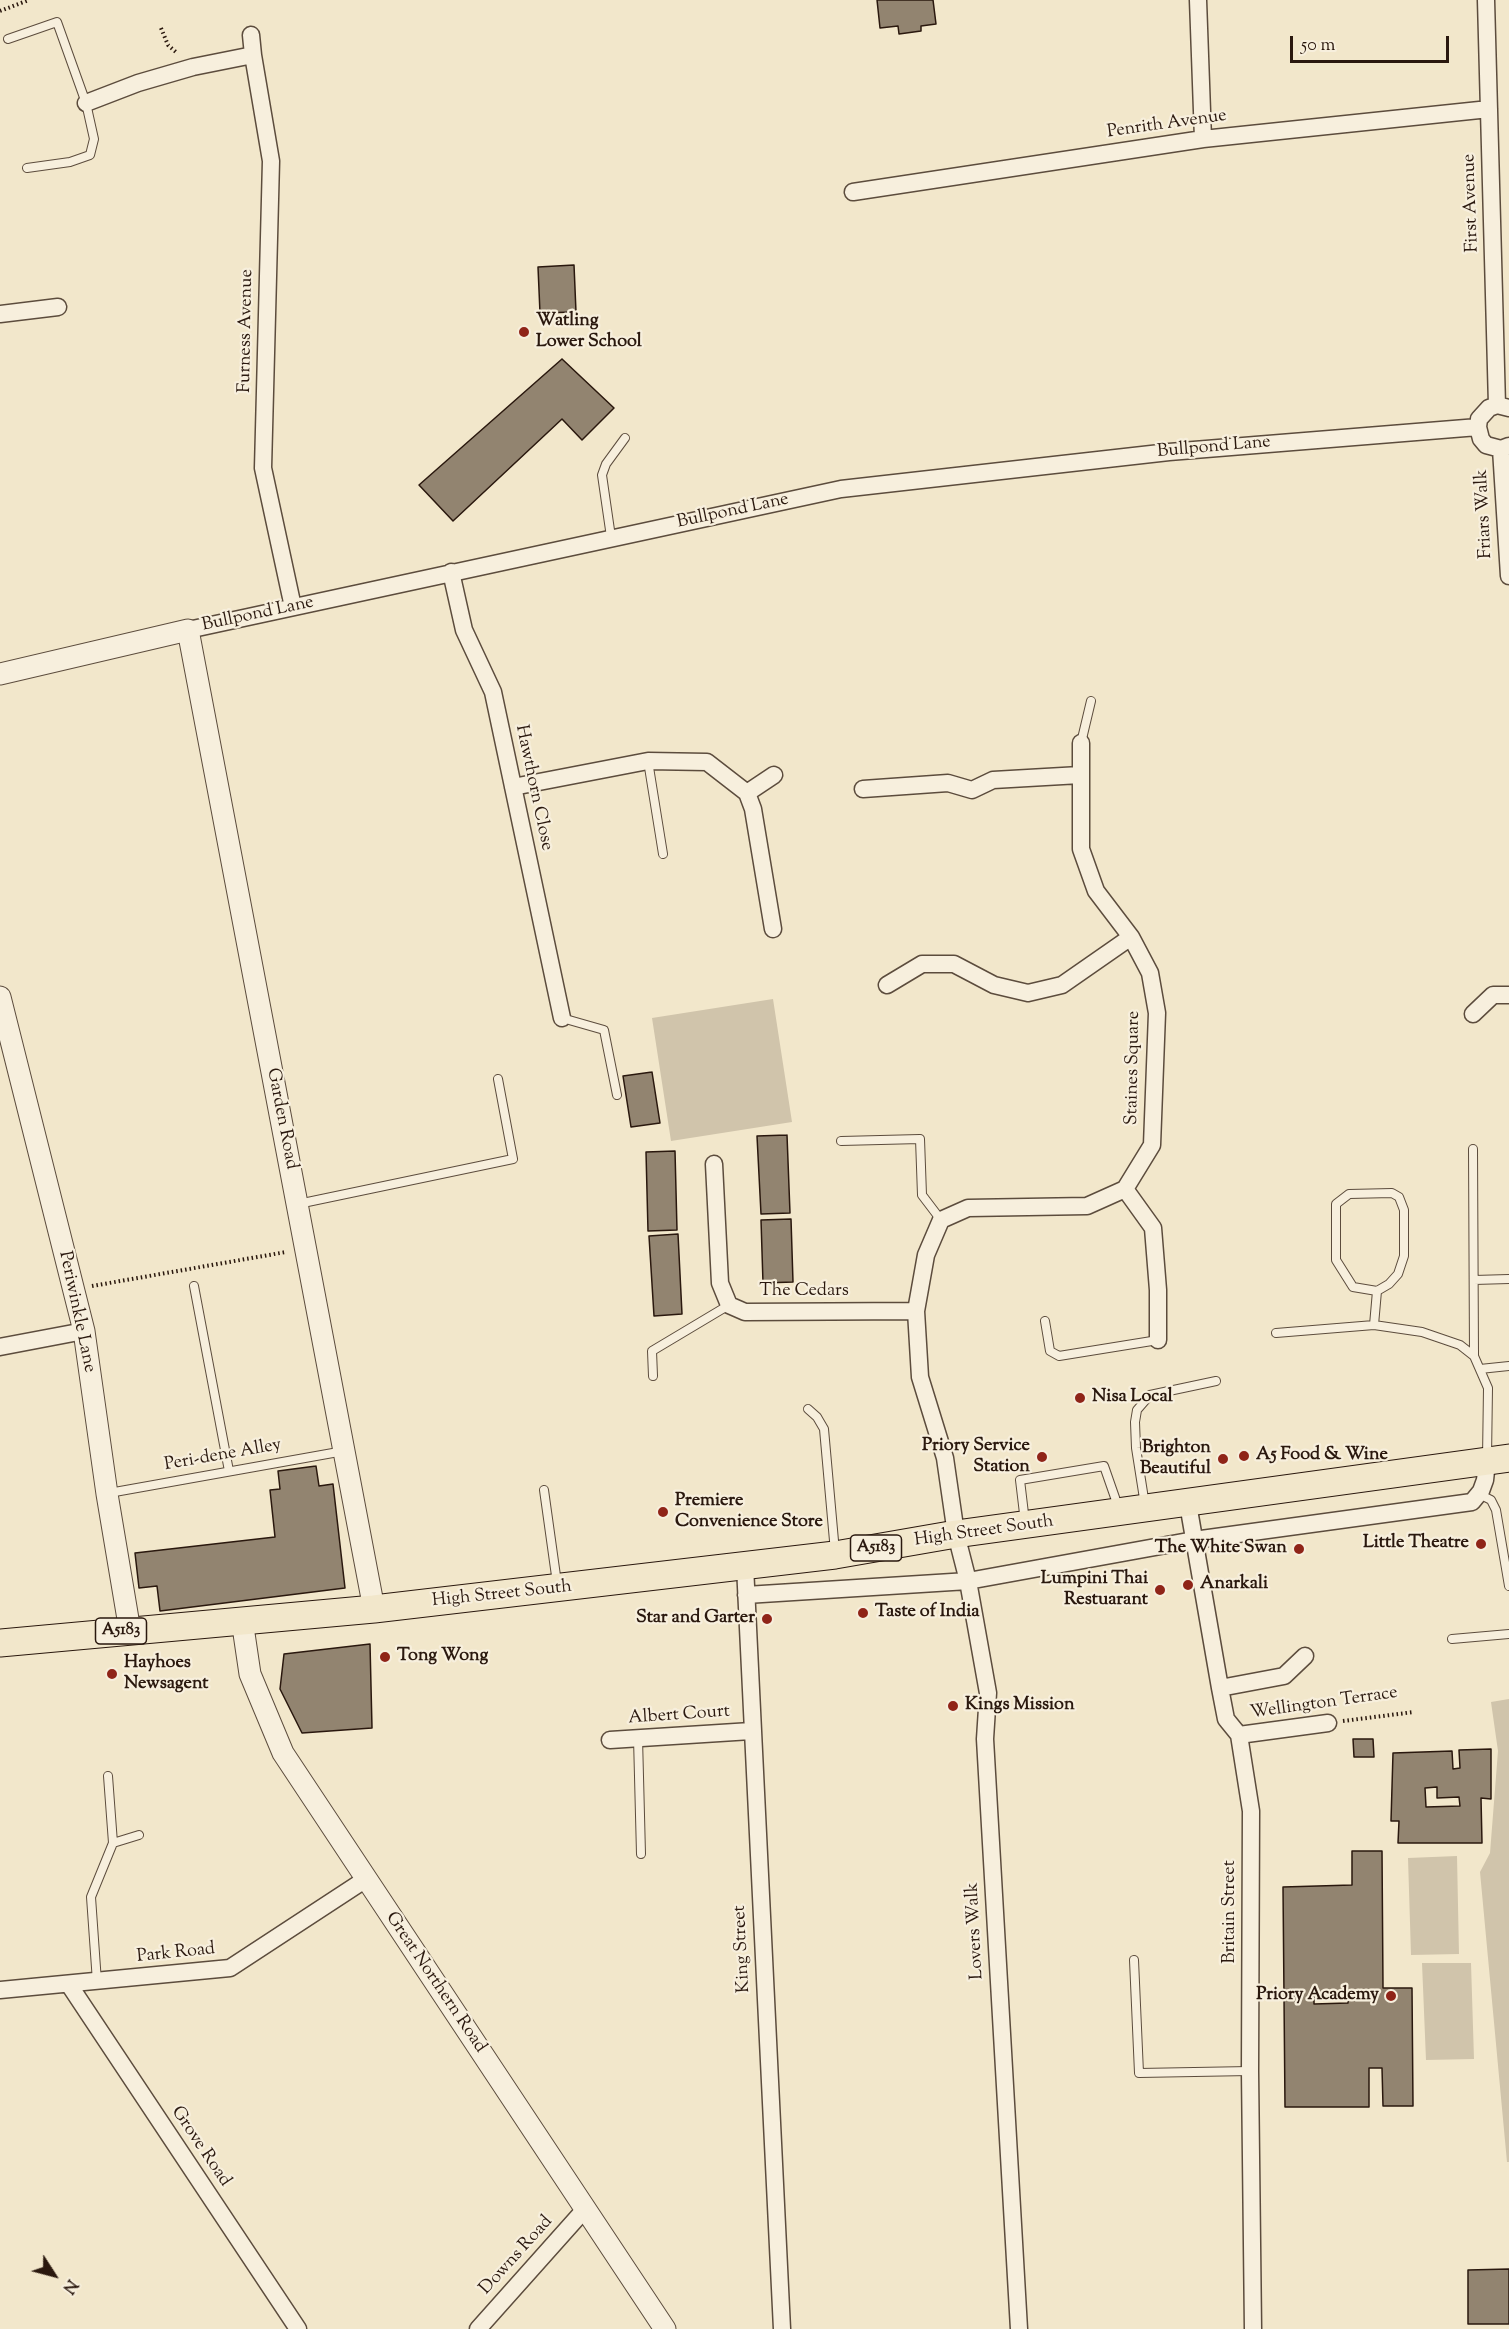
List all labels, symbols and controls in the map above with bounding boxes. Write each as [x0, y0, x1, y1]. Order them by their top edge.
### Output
scale bar [1293, 24, 1452, 62]
text: 50 m [1301, 33, 1335, 59]
street label: Penrith Avenue [1106, 106, 1228, 144]
street label: First Avenue [1459, 153, 1485, 253]
street label: Furness Avenue [235, 269, 259, 393]
place label: Watling Lower School [536, 311, 642, 354]
marker: Watling Lower School [517, 325, 531, 339]
street label: Bullpond Lane [1156, 432, 1272, 464]
street label: Friars Walk [1472, 469, 1498, 559]
street label: Bullpond Lane [675, 490, 791, 534]
street label: Bullpond Lane [200, 593, 316, 637]
street label: Hawthorn Close [509, 723, 557, 853]
street label: Staines Square [1122, 1011, 1146, 1125]
street label: Garden Road [261, 1066, 301, 1172]
street label: Periwinkle Lane [53, 1249, 99, 1375]
street label: The Cedars [759, 1281, 849, 1303]
place label: Nisa Local [1092, 1387, 1173, 1409]
marker: Nisa Local [1073, 1391, 1087, 1405]
street label: Peri-dene Alley [163, 1435, 283, 1477]
place label: Priory Service Station [922, 1436, 1030, 1478]
place label: Brighton Beautiful [1140, 1438, 1211, 1480]
place label: A5 Food & Wine [1256, 1445, 1388, 1467]
marker: A5 Food & Wine [1237, 1449, 1251, 1463]
marker: Priory Service Station [1035, 1450, 1049, 1464]
marker: Brighton Beautiful [1216, 1452, 1230, 1466]
place label: Premiere Convenience Store [675, 1491, 823, 1534]
marker: Premiere Convenience Store [656, 1505, 670, 1519]
street label: High Street South [913, 1512, 1055, 1552]
place label: Little Theatre [1363, 1533, 1469, 1555]
road number: A5183 [850, 1535, 902, 1561]
marker: Little Theatre [1474, 1537, 1488, 1551]
place label: The White Swan [1155, 1538, 1287, 1560]
marker: The White Swan [1292, 1542, 1306, 1556]
place label: Lumpini Thai Restuarant [1041, 1569, 1148, 1612]
place label: Anarkali [1200, 1574, 1268, 1596]
street label: High Street South [431, 1577, 573, 1613]
marker: Anarkali [1181, 1578, 1195, 1592]
marker: Lumpini Thai Restuarant [1153, 1583, 1167, 1597]
place label: Taste of India [875, 1602, 980, 1624]
marker: Taste of India [856, 1606, 870, 1620]
place label: Star and Garter [636, 1608, 755, 1630]
marker: Star and Garter [760, 1612, 774, 1626]
road number: A5183 [96, 1618, 146, 1644]
place label: Tong Wong [397, 1646, 488, 1668]
marker: Tong Wong [378, 1650, 392, 1664]
place label: Hayhoes Newsagent [124, 1653, 209, 1696]
marker: Hayhoes Newsagent [105, 1667, 119, 1681]
street label: Wellington Terrace [1249, 1683, 1399, 1725]
place label: Kings Mission [965, 1695, 1075, 1717]
marker: Kings Mission [946, 1699, 960, 1713]
street label: Albert Court [627, 1702, 731, 1730]
street label: Britain Street [1220, 1860, 1242, 1964]
street label: Lovers Walk [963, 1882, 989, 1980]
street label: King Street [730, 1905, 756, 1993]
street label: Great Northern Road [380, 1908, 490, 2058]
street label: Park Road [136, 1939, 216, 1969]
place label: Priory Academy [1256, 1985, 1379, 2007]
marker: Priory Academy [1384, 1989, 1398, 2003]
street label: Grove Road [165, 2103, 235, 2191]
street label: Downs Road [476, 2212, 558, 2300]
north arrow [24, 2245, 84, 2305]
text: N [56, 2274, 82, 2298]

